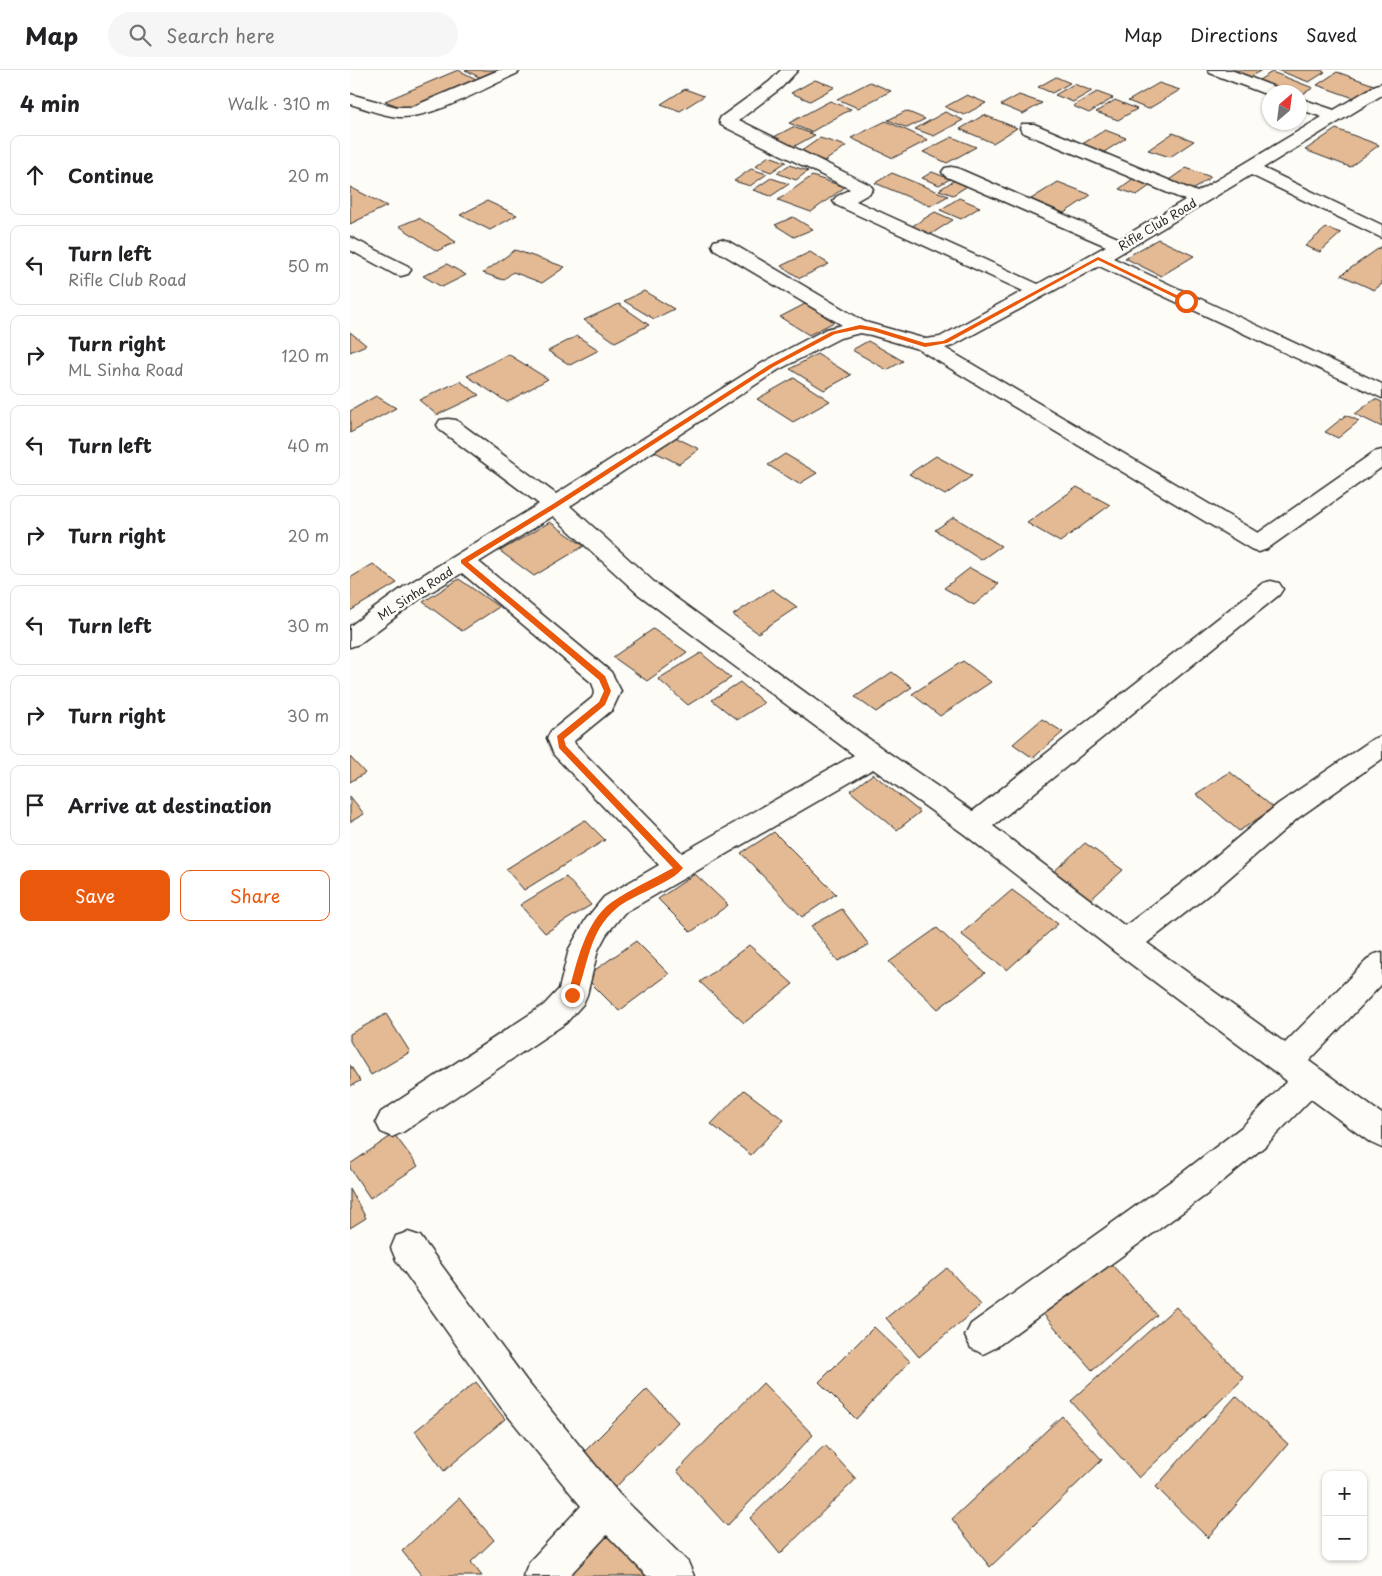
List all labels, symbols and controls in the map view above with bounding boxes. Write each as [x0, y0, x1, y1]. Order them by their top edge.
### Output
search box [108, 12, 458, 57]
text: Map [25, 17, 78, 53]
icon: search [126, 21, 154, 49]
text: Search here [166, 21, 275, 49]
text: Map [1124, 21, 1162, 48]
text: Directions [1190, 21, 1278, 48]
text: Saved [1306, 21, 1357, 48]
north arrow [1262, 85, 1307, 130]
text: 4 min [20, 87, 80, 119]
text: Walk · 310 m [228, 91, 330, 115]
icon: ahead [21, 161, 49, 189]
text: Continue [68, 161, 154, 189]
text: 20 m [288, 163, 329, 187]
street label: Rifle Club Road [1114, 193, 1200, 255]
text: Turn left [68, 239, 152, 267]
icon: left [21, 251, 49, 279]
text: 50 m [288, 253, 329, 277]
text: Rifle Club Road [68, 267, 187, 291]
route start [1175, 290, 1198, 313]
text: Turn right [68, 329, 166, 357]
icon: right [21, 341, 49, 369]
text: 120 m [282, 343, 329, 367]
text: ML Sinha Road [68, 357, 184, 381]
icon: left [21, 431, 49, 459]
text: Turn left [68, 431, 152, 459]
text: 40 m [287, 433, 329, 457]
icon: right [21, 521, 49, 549]
text: Turn right [68, 521, 166, 549]
text: 20 m [288, 523, 329, 547]
street label: ML Sinha Road [374, 562, 456, 624]
icon: left [21, 611, 49, 639]
text: Turn left [68, 611, 152, 639]
text: 30 m [287, 613, 329, 637]
icon: right [21, 701, 49, 729]
text: Turn right [68, 701, 166, 729]
text: 30 m [287, 703, 329, 727]
icon: arrive [21, 791, 49, 819]
text: Arrive at destination [68, 791, 272, 819]
button: Save [20, 870, 170, 921]
button: Share [180, 870, 330, 921]
route end [561, 984, 584, 1007]
map controls [1322, 1471, 1367, 1561]
button: + [1322, 1471, 1367, 1516]
button: − [1322, 1516, 1367, 1561]

